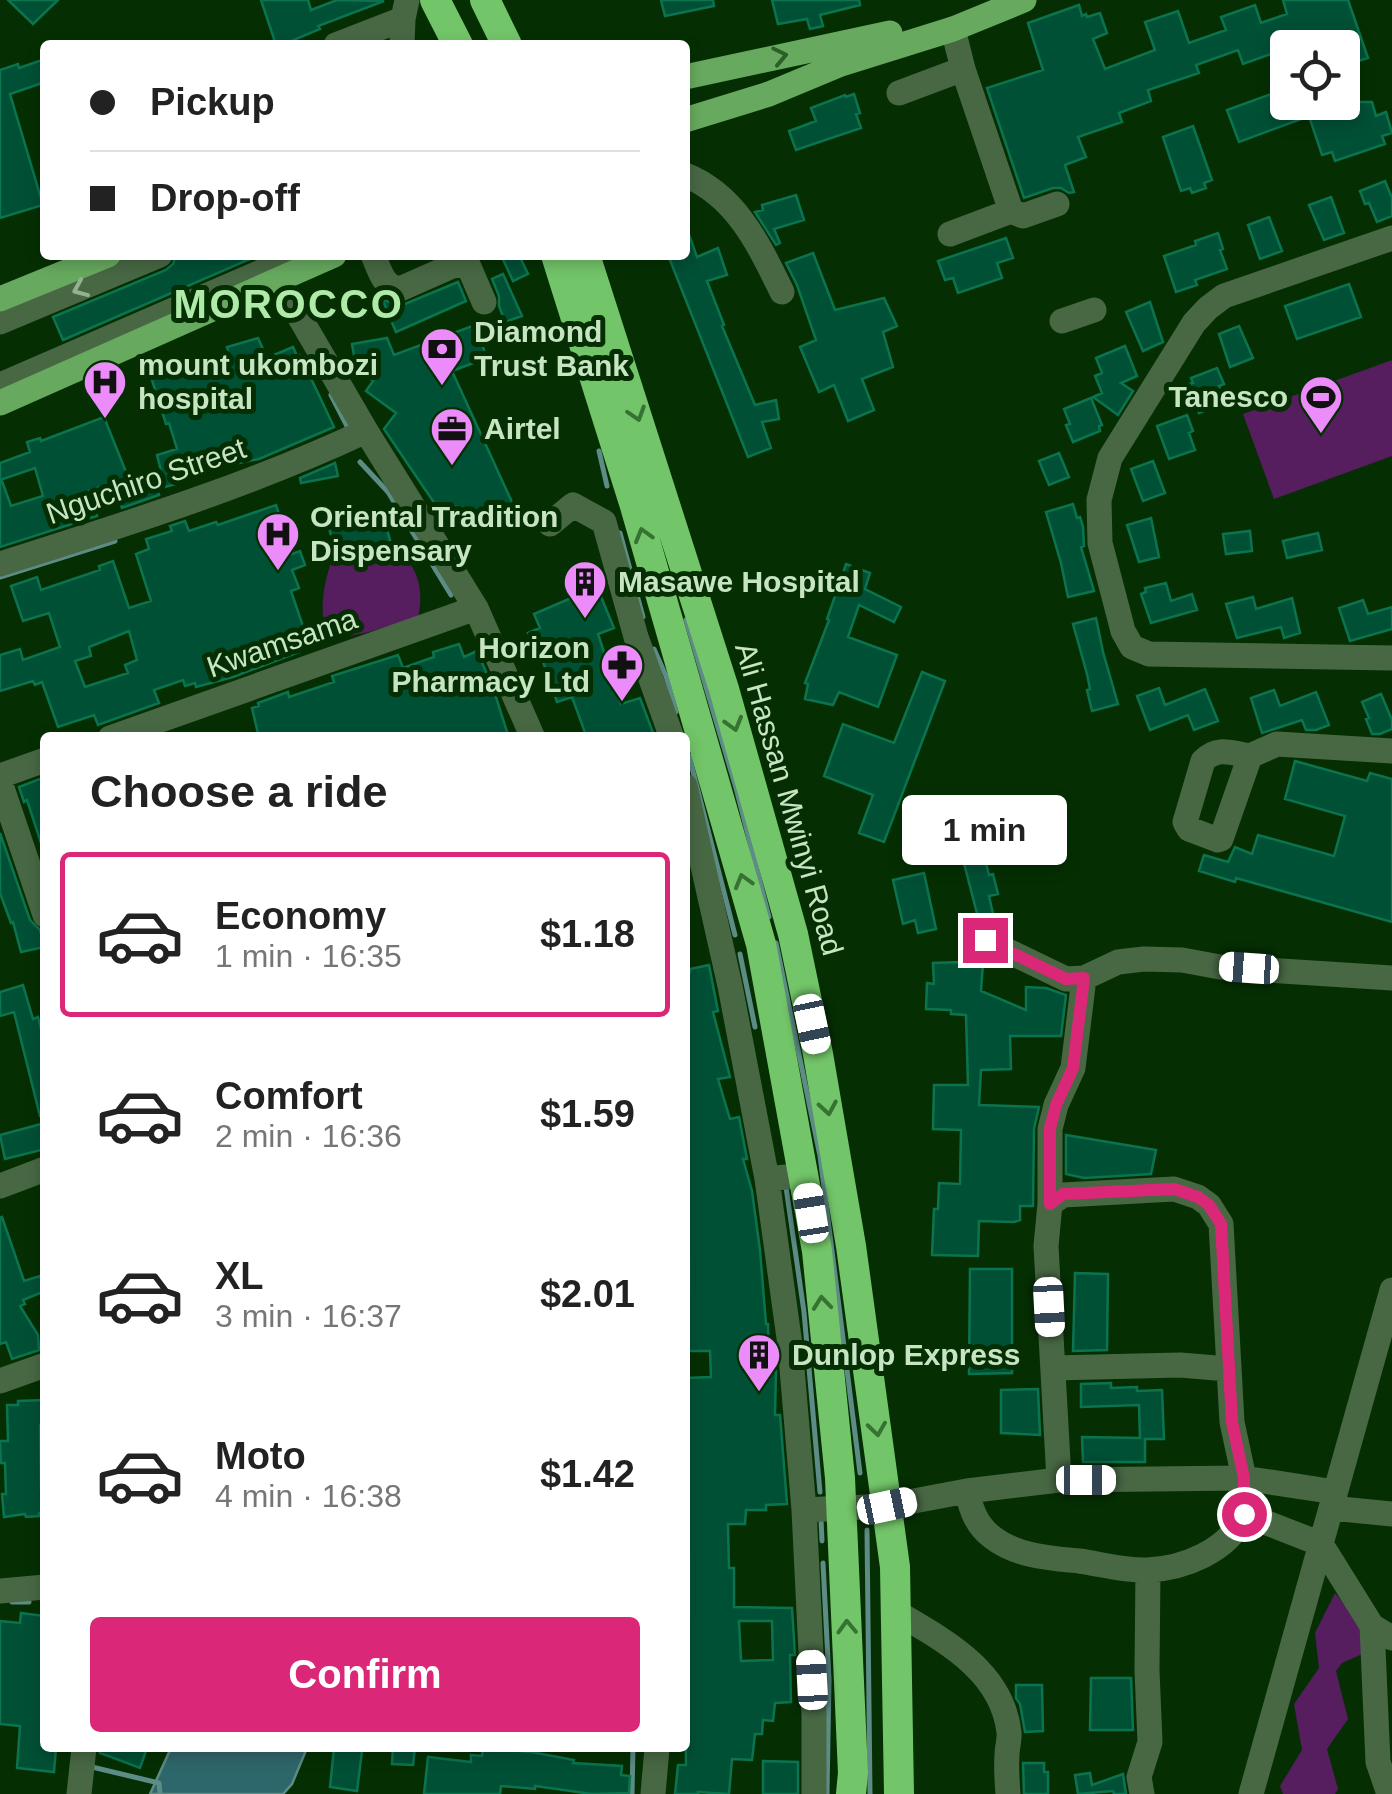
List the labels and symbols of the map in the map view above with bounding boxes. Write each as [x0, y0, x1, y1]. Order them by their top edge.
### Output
one-way arrow [771, 46, 788, 67]
one-way arrow [72, 277, 90, 297]
district label: MOROCCO [174, 282, 404, 326]
place label: Diamond Trust Bank [474, 315, 629, 382]
bank icon: Diamond Trust Bank [419, 326, 465, 387]
place label: mount ukombozi hospital [138, 348, 378, 415]
hospital icon: mount ukombozi hospital [82, 359, 128, 420]
sports icon: Tanesco [1298, 374, 1344, 435]
place label: Tanesco [1169, 380, 1288, 413]
one-way arrow [625, 405, 645, 422]
office icon: Airtel [429, 406, 475, 467]
place label: Airtel [484, 412, 561, 445]
street label: Nguchiro Street [42, 431, 250, 530]
place label: Oriental Tradition Dispensary [310, 500, 558, 567]
hospital icon: Oriental Tradition Dispensary [255, 511, 301, 572]
one-way arrow [634, 527, 655, 544]
building icon: Masawe Hospital [562, 559, 608, 620]
place label: Masawe Hospital [618, 565, 860, 598]
street label: Kwamsama [202, 601, 362, 684]
place label: Horizon Pharmacy Ltd [392, 631, 590, 698]
street label: Ali Hassan Mwinyi Road [729, 639, 850, 959]
pharmacy icon: Horizon Pharmacy Ltd [599, 642, 645, 703]
one-way arrow [722, 715, 743, 732]
callout: 1 min [902, 795, 1068, 865]
one-way arrow [734, 873, 755, 890]
route end [963, 918, 1008, 963]
car [1218, 951, 1280, 985]
car [791, 992, 833, 1056]
one-way arrow [817, 1099, 838, 1116]
car [791, 1181, 831, 1245]
car [1032, 1276, 1066, 1338]
one-way arrow [812, 1294, 834, 1310]
building icon: Dunlop Express [736, 1332, 782, 1393]
place label: Dunlop Express [792, 1338, 1020, 1371]
one-way arrow [865, 1421, 886, 1437]
car [1056, 1465, 1116, 1495]
car [855, 1485, 919, 1527]
route start [1222, 1492, 1267, 1537]
one-way arrow [836, 1618, 857, 1634]
car [795, 1649, 829, 1711]

